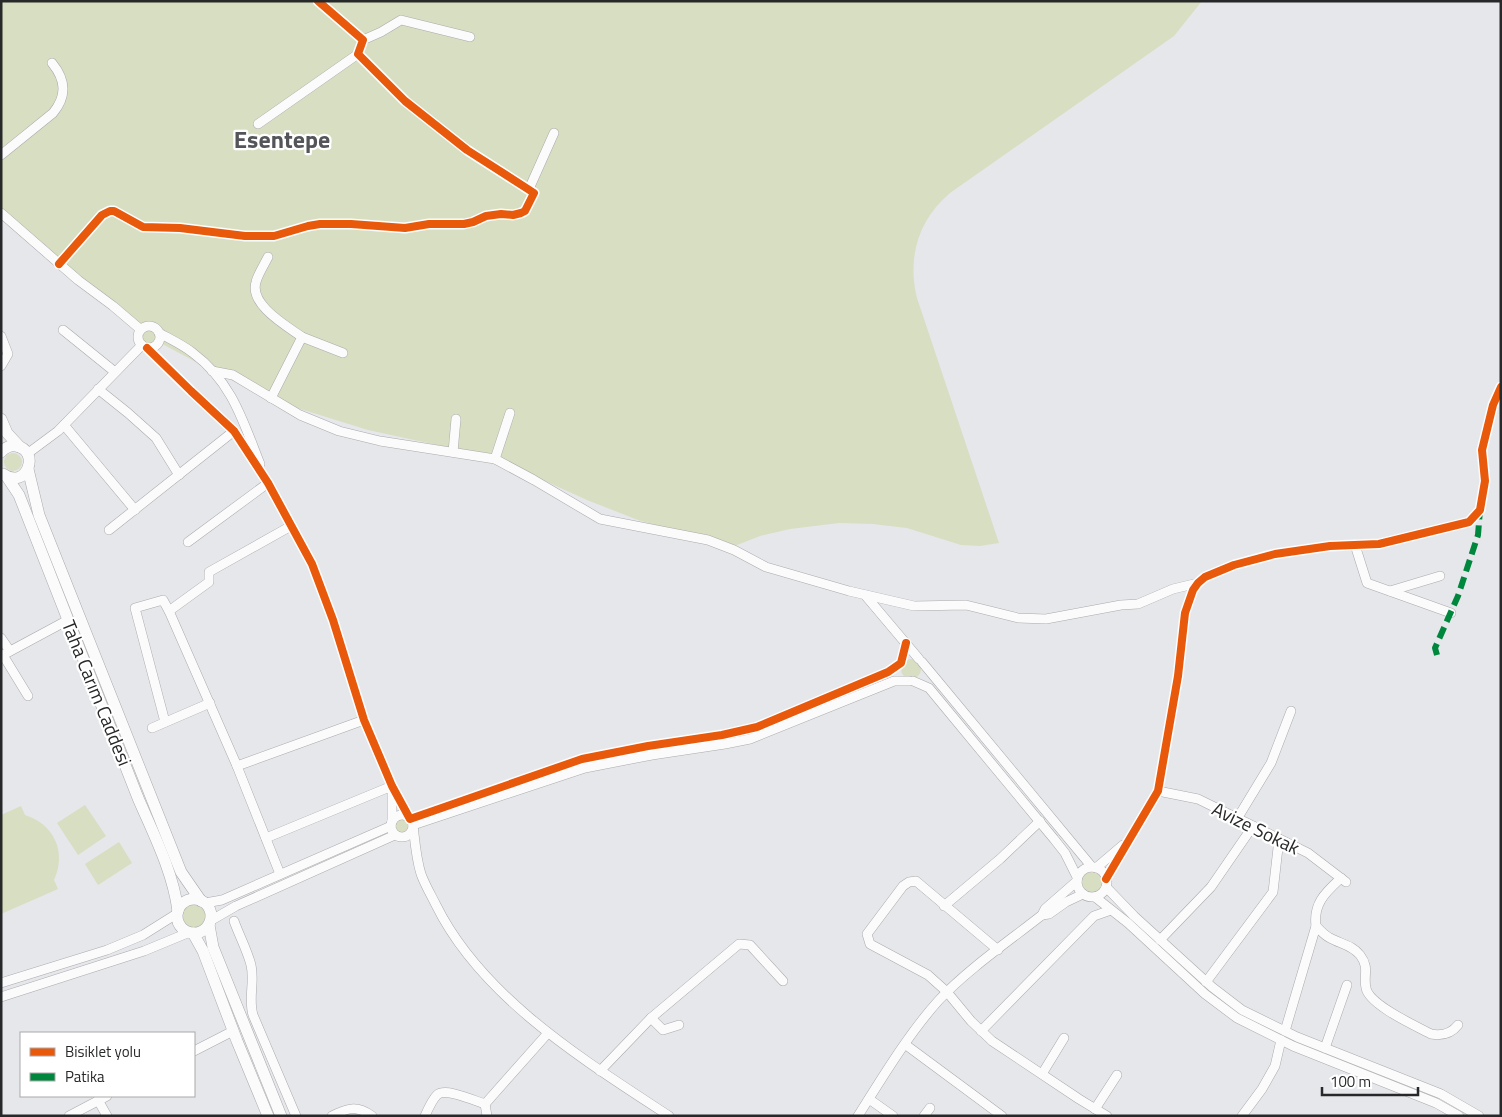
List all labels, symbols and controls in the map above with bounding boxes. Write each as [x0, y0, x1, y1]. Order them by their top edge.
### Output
district label: Esentepe [234, 121, 330, 157]
street label: Taha Carım Caddesi [55, 616, 140, 770]
street label: Avize Sokak [1207, 794, 1305, 861]
legend [20, 1032, 195, 1097]
text: Bisiklet yolu [65, 1040, 141, 1063]
scale bar [1322, 1064, 1418, 1096]
text: Patika [65, 1065, 105, 1088]
text: 100 m [1330, 1070, 1371, 1093]

